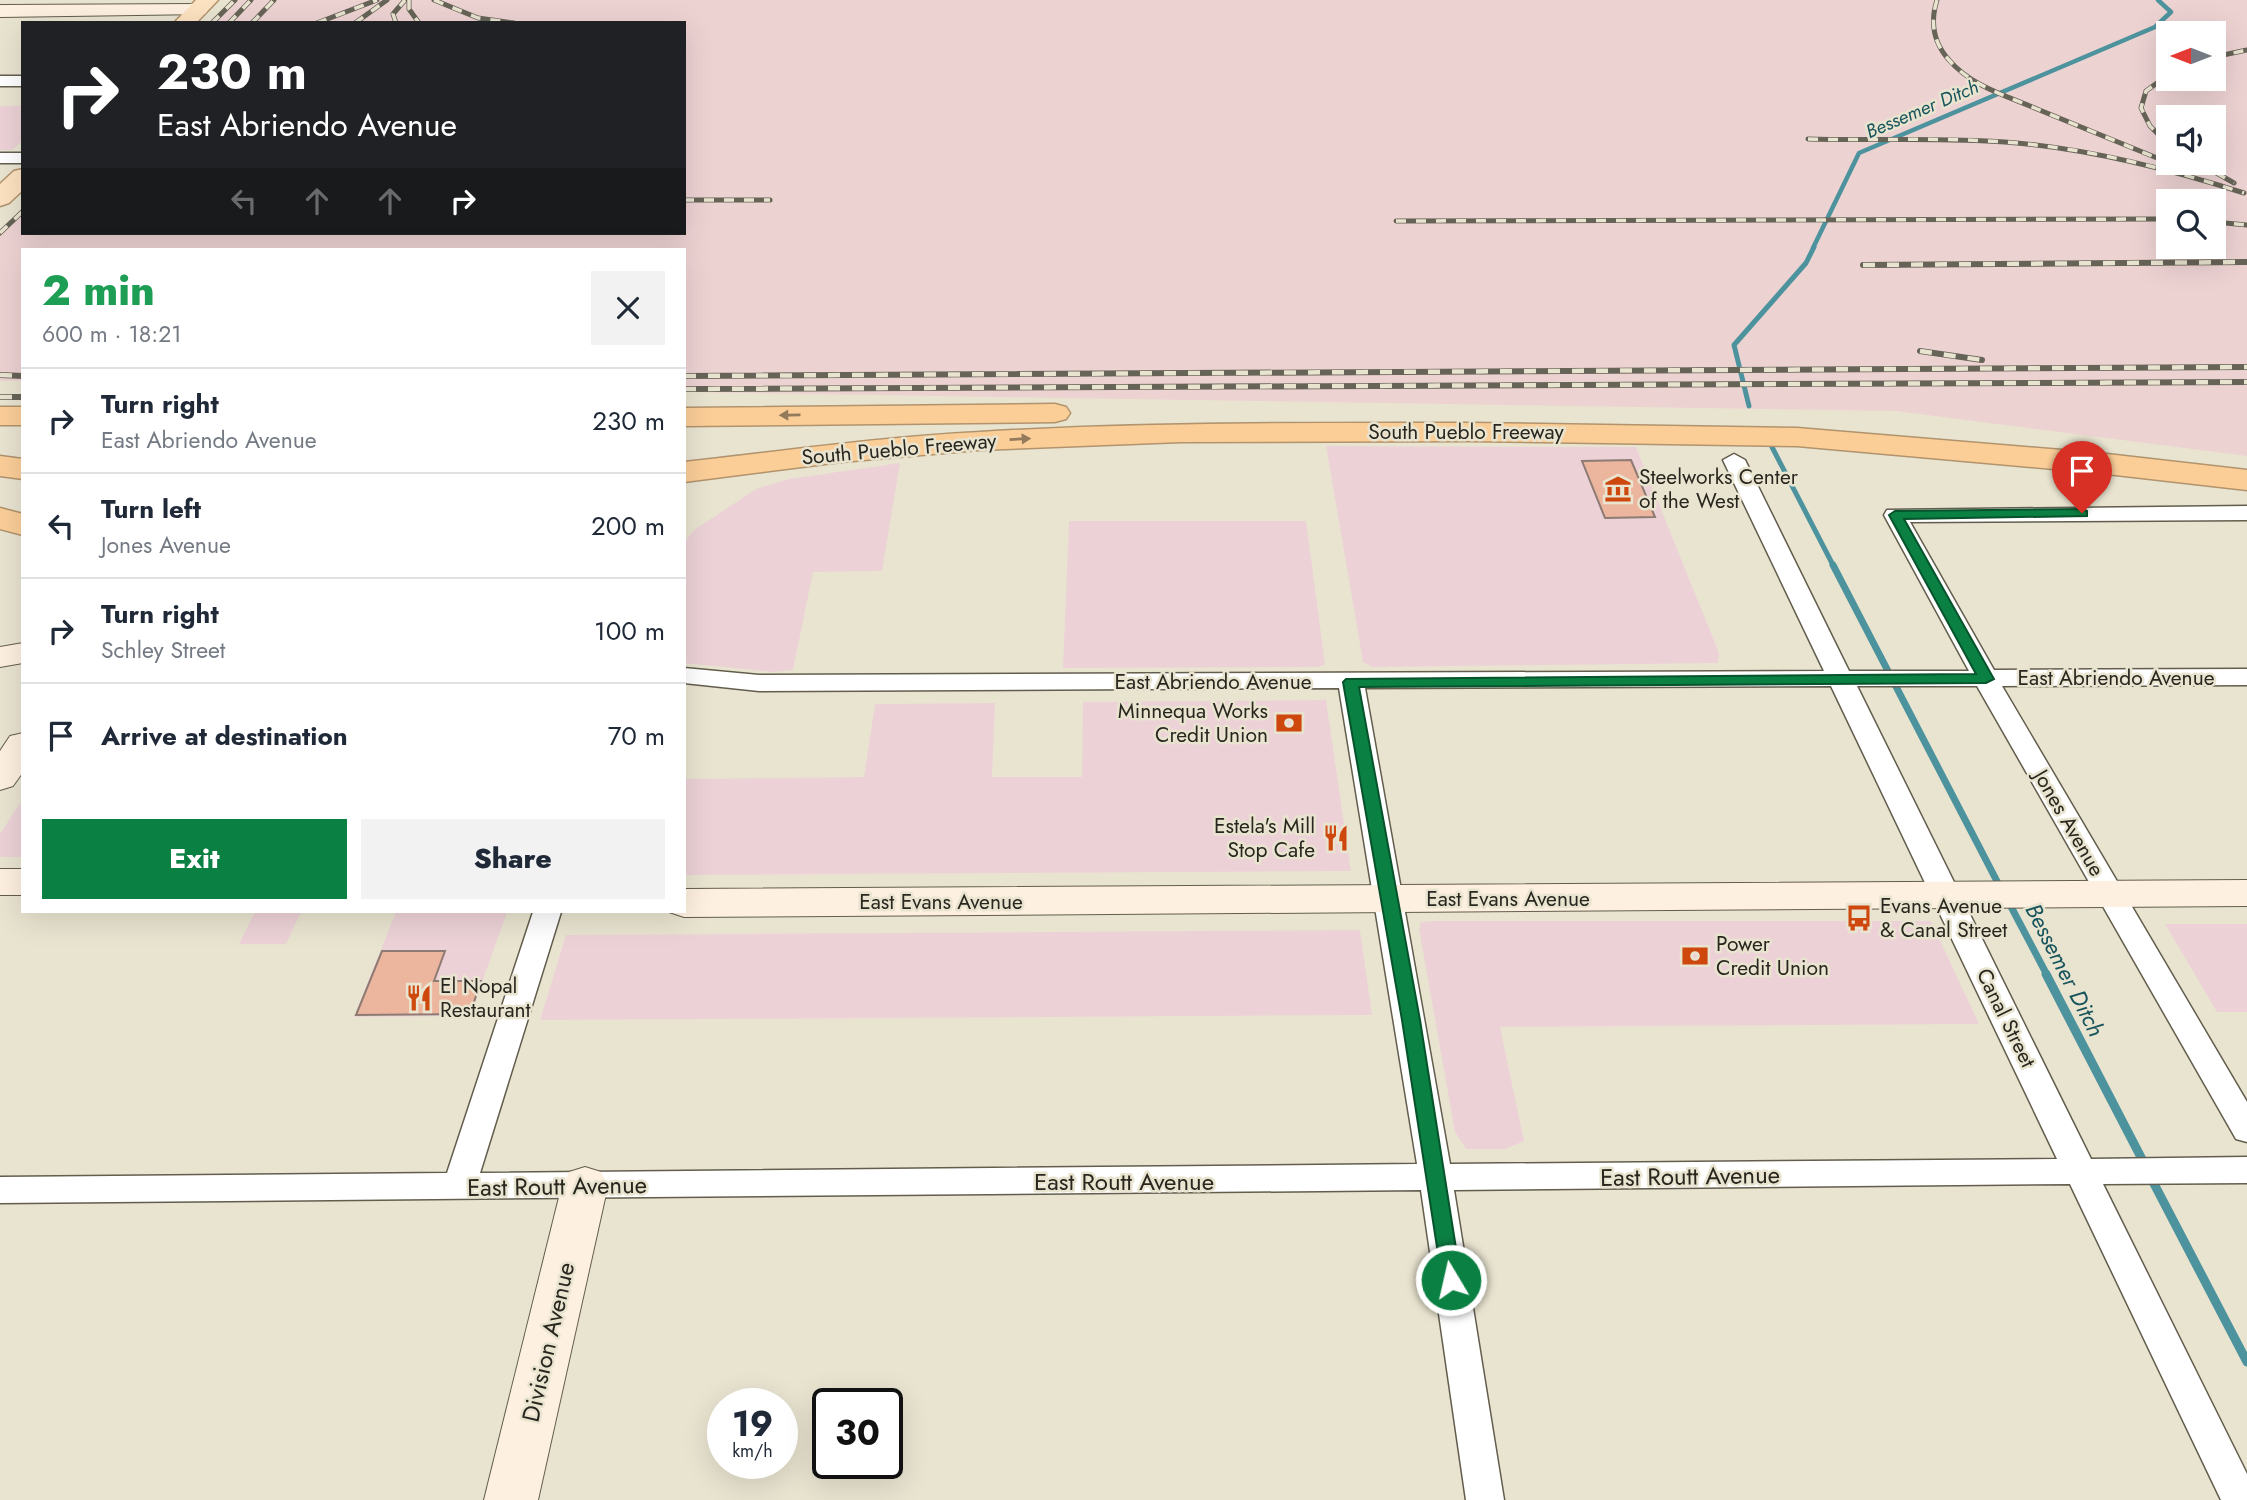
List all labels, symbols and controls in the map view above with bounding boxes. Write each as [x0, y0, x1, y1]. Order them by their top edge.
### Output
north arrow [2156, 21, 2226, 91]
map controls [2156, 21, 2226, 259]
text: 230 m [157, 37, 307, 107]
icon: right [42, 49, 133, 140]
water label: Bessemer Ditch [1861, 73, 1983, 145]
text: East Abriendo Avenue [157, 102, 457, 148]
button: sound [2156, 105, 2226, 175]
icon: left [225, 182, 263, 220]
icon: ahead [298, 182, 336, 220]
icon: ahead [371, 182, 409, 220]
icon: right [444, 182, 482, 220]
button: search [2156, 189, 2226, 259]
text: 2 min [42, 260, 155, 321]
button: close [591, 271, 665, 345]
text: 600 m · 18:21 [42, 317, 182, 351]
text: Turn right [101, 385, 219, 423]
icon: right [42, 402, 80, 440]
text: 230 m [592, 402, 665, 440]
one-way arrow [778, 409, 800, 421]
street label: South Pueblo Freeway [1368, 417, 1565, 447]
text: East Abriendo Avenue [101, 423, 317, 457]
street label: South Pueblo Freeway [800, 425, 999, 472]
one-way arrow [1010, 434, 1032, 445]
pin [2052, 441, 2112, 513]
icon: arrive [2063, 452, 2101, 490]
place label: Steelworks Center of the West [1639, 462, 1799, 516]
museum icon: Steelworks Center of the West [1603, 474, 1633, 504]
text: Turn left [101, 490, 201, 528]
icon: left [42, 507, 80, 545]
text: 200 m [591, 507, 665, 545]
text: Jones Avenue [101, 528, 231, 562]
text: Turn right [101, 595, 219, 633]
icon: right [42, 612, 80, 650]
text: 100 m [594, 612, 665, 650]
text: Schley Street [101, 633, 225, 667]
street label: East Abriendo Avenue [2018, 663, 2215, 693]
street label: East Abriendo Avenue [1115, 667, 1312, 697]
place label: Minnequa Works Credit Union [1118, 696, 1268, 750]
bank icon: Minnequa Works Credit Union [1274, 708, 1304, 738]
icon: arrive [42, 717, 80, 755]
text: Arrive at destination [101, 717, 348, 755]
text: 70 m [608, 717, 665, 755]
street label: Jones Avenue [2025, 762, 2112, 882]
place label: Estela's Mill Stop Cafe [1214, 811, 1315, 865]
button: Exit [42, 819, 347, 899]
button: Share [361, 819, 665, 899]
restaurant icon: Estela's Mill Stop Cafe [1321, 823, 1351, 853]
street label: East Evans Avenue [1426, 884, 1590, 914]
street label: East Evans Avenue [859, 887, 1023, 917]
place label: Evans Avenue & Canal Street [1880, 891, 2007, 945]
water label: Bessemer Ditch [2017, 897, 2113, 1043]
bus stop icon: Evans Avenue & Canal Street [1844, 903, 1874, 933]
place label: Power Credit Union [1716, 929, 1829, 983]
bank icon: Power Credit Union [1680, 941, 1710, 971]
street label: Canal Street [1969, 963, 2043, 1073]
place label: El Nopal Restaurant [440, 971, 531, 1025]
restaurant icon: El Nopal Restaurant [404, 983, 434, 1013]
street label: East Routt Avenue [1600, 1157, 1780, 1195]
street label: East Routt Avenue [1034, 1164, 1214, 1199]
street label: East Routt Avenue [467, 1167, 647, 1205]
position arrow [1414, 1243, 1488, 1317]
street label: Division Avenue [513, 1259, 583, 1425]
speed limit sign: 30 [812, 1388, 903, 1479]
text: 19 [732, 1399, 773, 1449]
text: km/h [732, 1438, 773, 1464]

